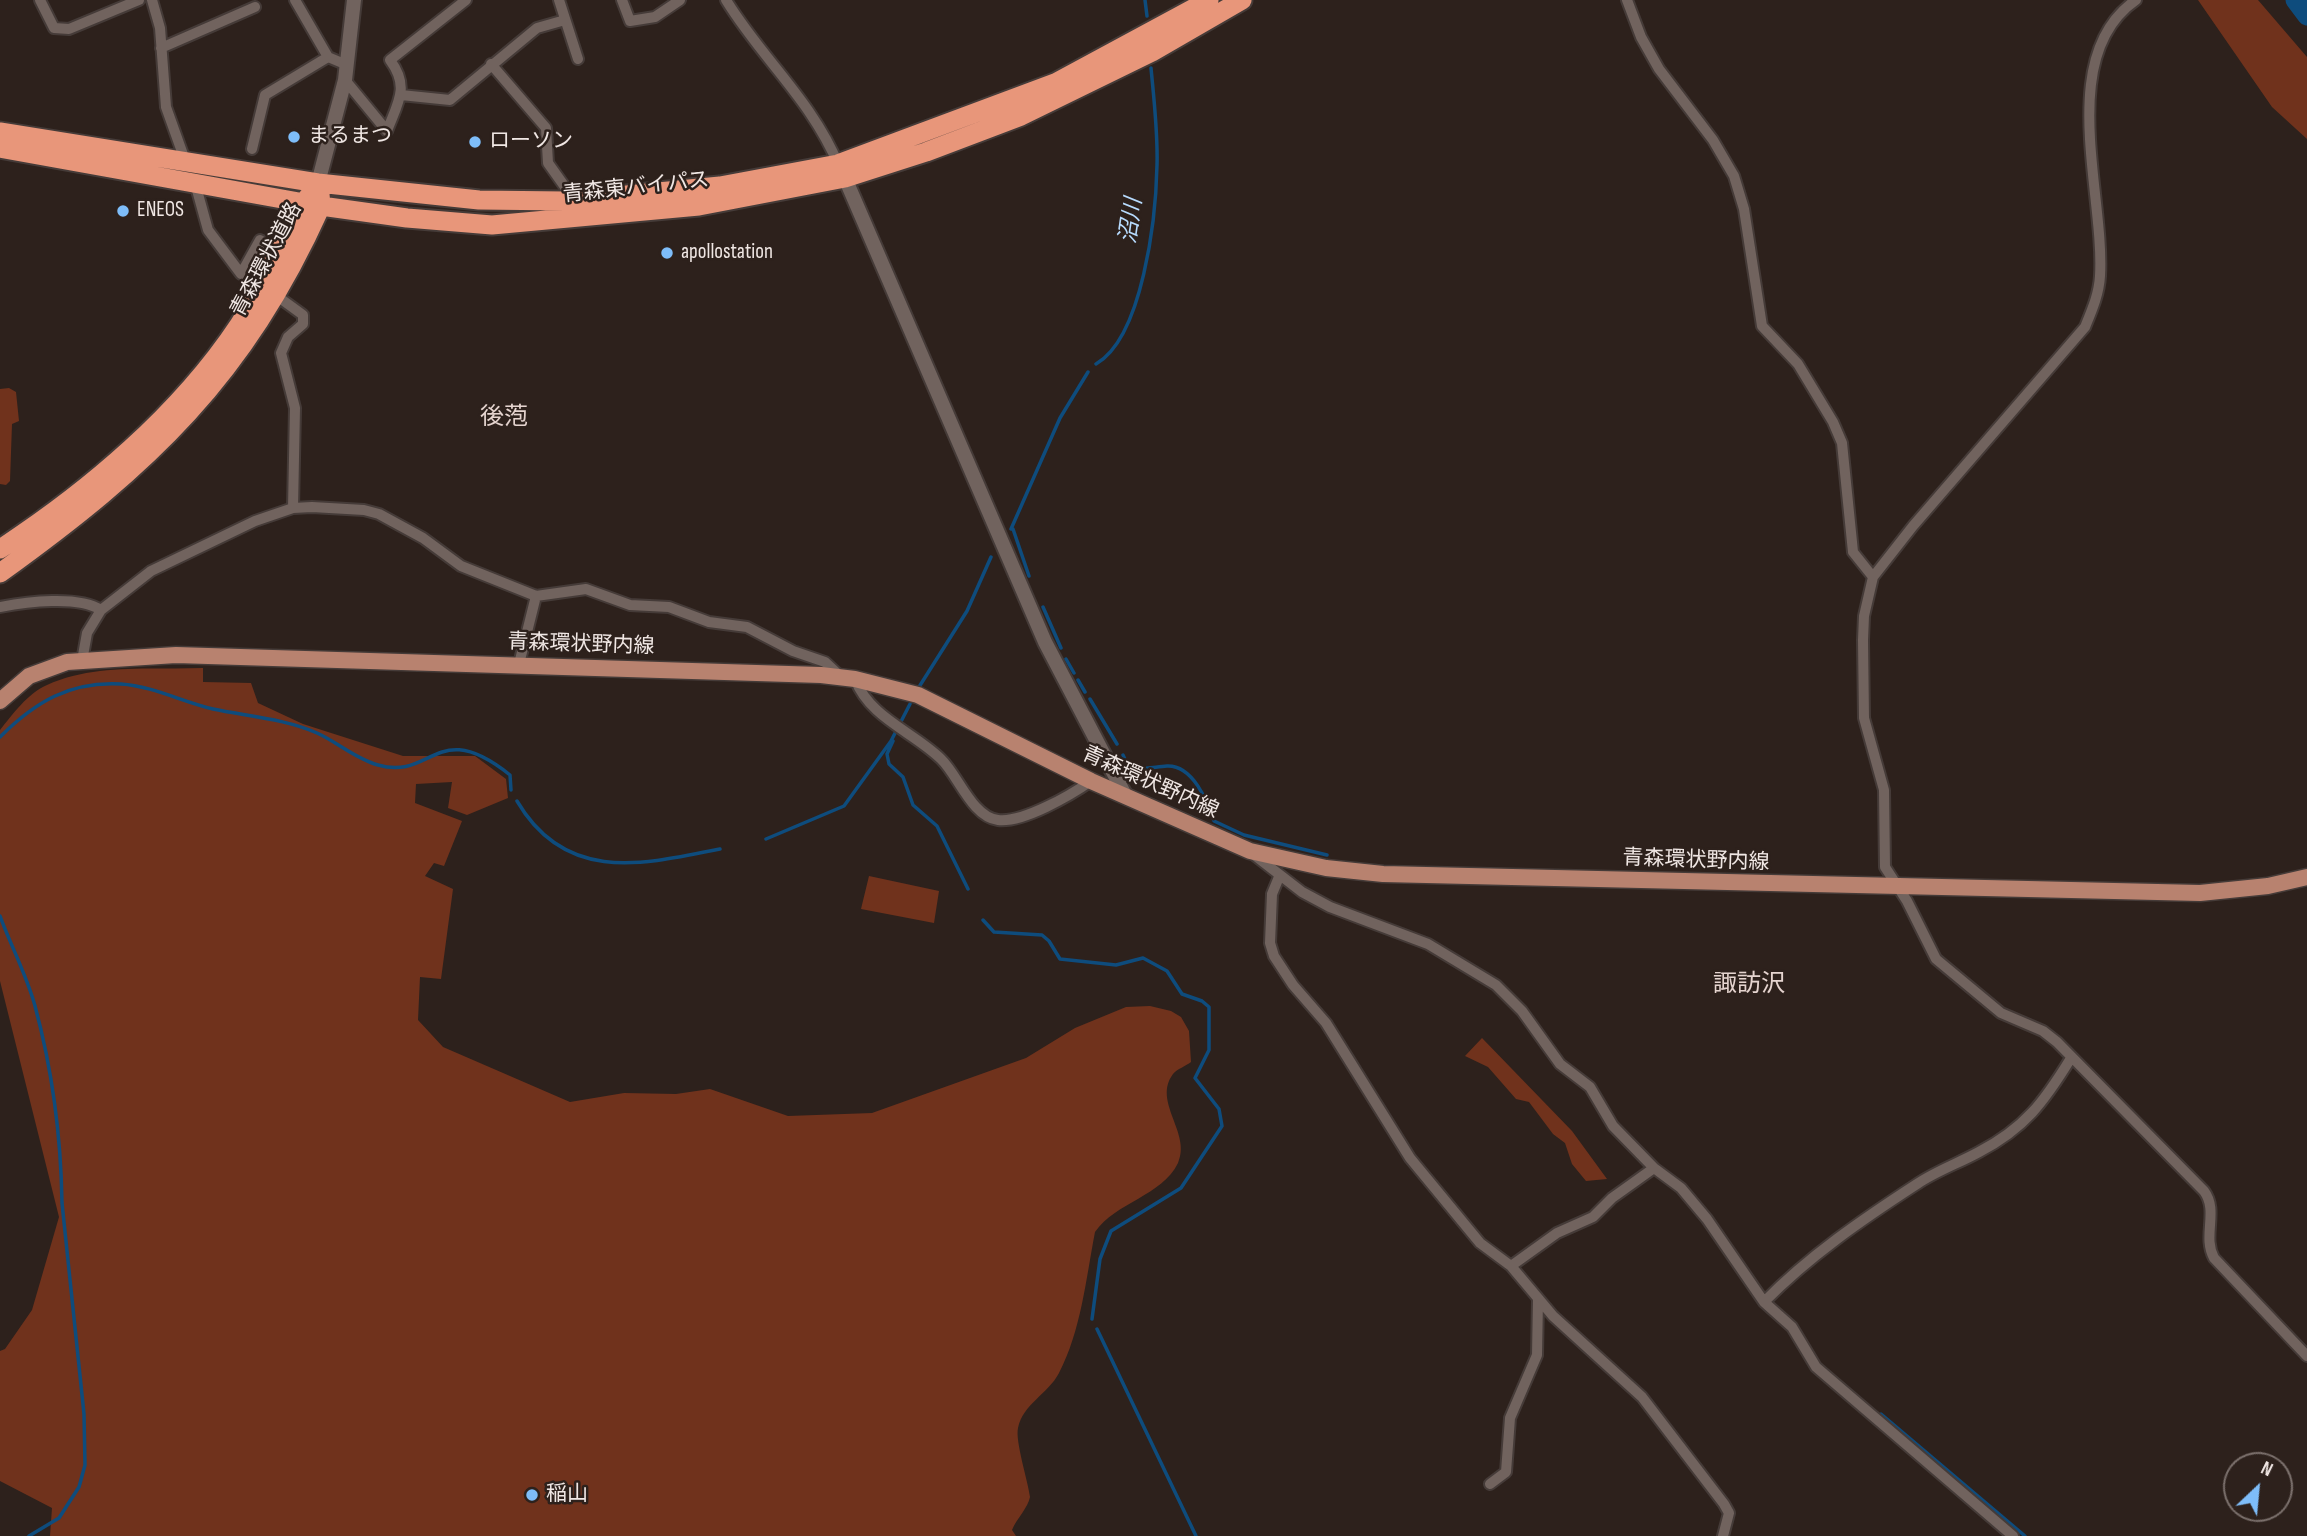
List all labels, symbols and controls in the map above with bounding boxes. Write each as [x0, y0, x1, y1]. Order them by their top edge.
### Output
place label: まるまつ [308, 124, 392, 150]
marker: まるまつ [286, 129, 302, 145]
place label: ローソン [489, 129, 573, 155]
marker: ローソン [467, 134, 483, 150]
street label: 青森東バイパス [562, 168, 710, 208]
water label: 沼川 [1115, 196, 1149, 246]
place label: ENEOS [137, 198, 184, 224]
street label: 青森環状道路 [226, 198, 308, 322]
marker: ENEOS [115, 203, 131, 219]
place label: apollostation [681, 240, 773, 266]
marker: apollostation [659, 245, 675, 261]
district label: 後萢 [480, 404, 528, 432]
street label: 青森環状野内線 [507, 630, 655, 660]
street label: 青森環状野内線 [1078, 742, 1222, 824]
street label: 青森環状野内線 [1622, 846, 1770, 876]
district label: 諏訪沢 [1713, 971, 1785, 999]
north arrow [2223, 1452, 2293, 1522]
text: N [2257, 1457, 2276, 1482]
place label: 稲山 [546, 1482, 588, 1508]
marker: 稲山 [524, 1487, 540, 1503]

